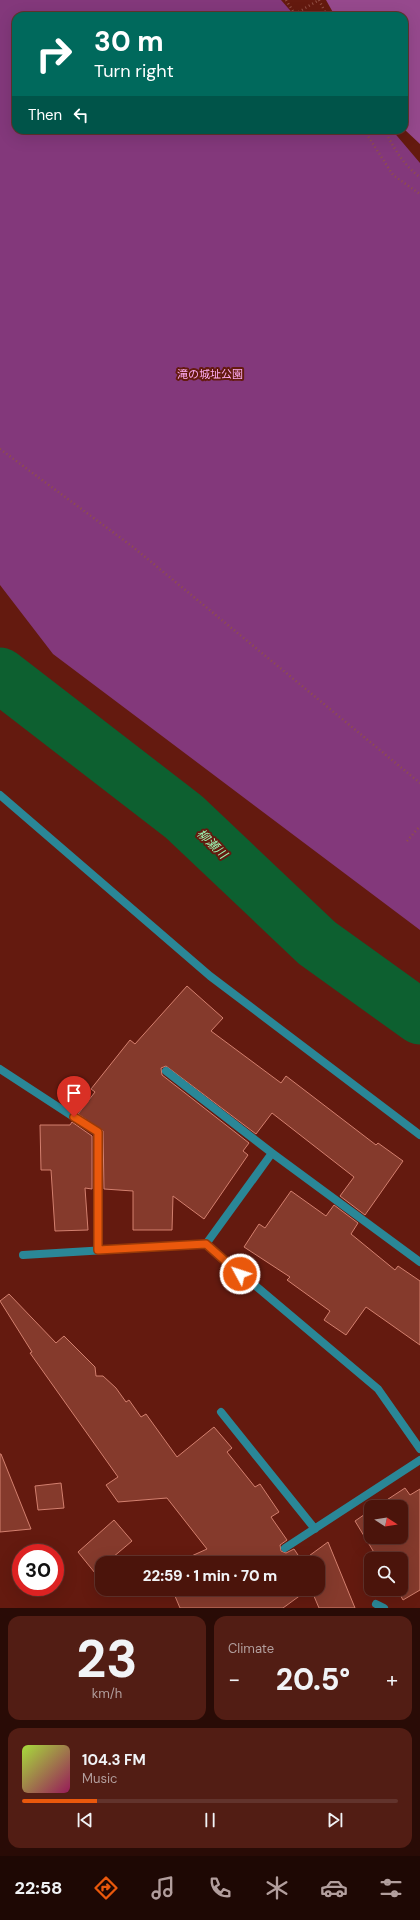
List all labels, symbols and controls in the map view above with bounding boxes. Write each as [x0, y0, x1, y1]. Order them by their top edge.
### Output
text: 30 m [94, 23, 164, 60]
icon: right [28, 28, 80, 80]
text: Turn right [94, 59, 174, 83]
icon: left [70, 104, 92, 126]
text: Then [28, 105, 62, 125]
park label: 滝の城址公園 [177, 367, 243, 381]
water label: 柳瀬川 [193, 826, 232, 864]
pin [57, 1076, 91, 1117]
icon: arrive [63, 1082, 85, 1104]
position arrow [219, 1253, 261, 1295]
north arrow [364, 1500, 408, 1544]
map controls [364, 1500, 408, 1596]
speed limit sign: 30 [12, 1544, 64, 1596]
button: search [364, 1552, 408, 1596]
text: 22:59 · 1 min · 70 m [143, 1566, 277, 1586]
text: 23 [76, 1625, 138, 1693]
text: Climate [228, 1640, 274, 1657]
text: 20.5° [276, 1660, 350, 1699]
text: − [228, 1665, 240, 1694]
text: + [386, 1665, 398, 1694]
text: km/h [92, 1685, 122, 1702]
text: 104.3 FM [82, 1750, 146, 1770]
text: Music [82, 1770, 117, 1787]
icon: previous [74, 1809, 96, 1831]
icon: pause [199, 1809, 221, 1831]
icon: next [324, 1809, 346, 1831]
icon: directions [92, 1874, 120, 1902]
icon: music [149, 1874, 177, 1902]
icon: phone [206, 1874, 234, 1902]
icon: climate [263, 1874, 291, 1902]
icon: car [320, 1874, 348, 1902]
icon: filters [377, 1874, 405, 1902]
text: 22:58 [15, 1876, 63, 1900]

